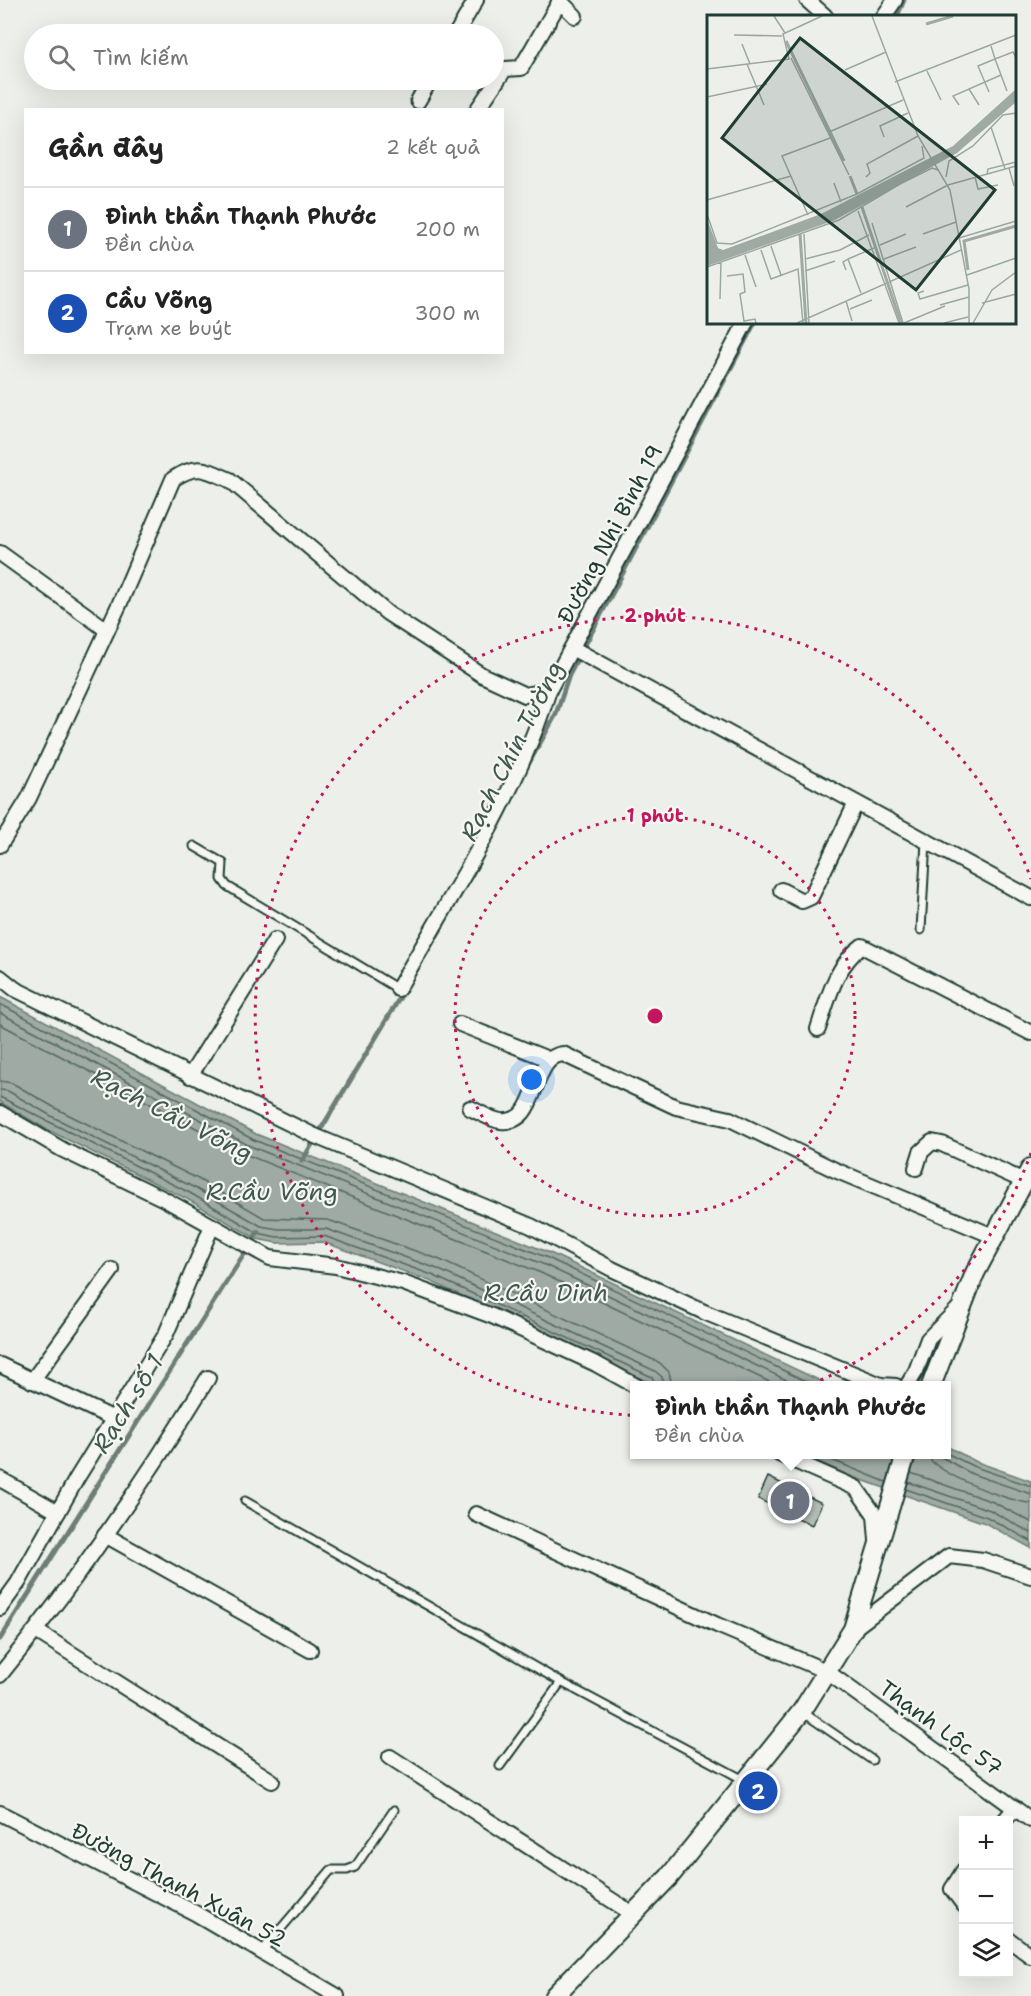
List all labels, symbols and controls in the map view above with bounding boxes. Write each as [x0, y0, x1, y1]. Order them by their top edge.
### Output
inset map [707, 15, 1016, 324]
search box [24, 24, 504, 90]
icon: search [45, 41, 78, 74]
text: Tìm kiếm [93, 43, 189, 72]
text: Gần đây [48, 130, 164, 165]
text: 2 kết quả [386, 134, 480, 160]
text: Đình thần Thạnh Phước [105, 202, 377, 231]
text: 1 [63, 216, 72, 242]
text: 200 m [415, 216, 480, 242]
text: Đền chùa [105, 231, 194, 257]
text: Cầu Võng [105, 286, 212, 315]
text: 2 [61, 300, 75, 326]
text: 300 m [414, 300, 480, 326]
text: Trạm xe buýt [105, 315, 232, 341]
street label: Đường Nhị Bình 19 [551, 440, 669, 628]
text: 2 phút [624, 604, 686, 628]
water label: Rạch Chín Tường [453, 656, 571, 846]
text: 1 phút [627, 804, 684, 828]
centre of rings [645, 1006, 665, 1026]
water label: Rạch Cầu Võng [86, 1061, 258, 1169]
your location [517, 1065, 546, 1094]
water label: R.Cầu Võng [206, 1176, 338, 1208]
water label: R.Cầu Dinh [484, 1277, 608, 1309]
water label: Rạch số 1 [85, 1349, 171, 1459]
popup [630, 1381, 951, 1459]
text: Đình thần Thạnh Phước [655, 1393, 926, 1422]
text: Đền chùa [655, 1422, 744, 1448]
pin: 1 [770, 1478, 810, 1524]
street label: Thạnh Lộc 57 [874, 1673, 1008, 1783]
pin: 2 [738, 1768, 777, 1814]
street label: Đường Thạnh Xuân 52 [66, 1816, 292, 1954]
map controls [959, 1816, 1013, 1978]
button: + [959, 1816, 1013, 1870]
button: − [959, 1870, 1013, 1924]
button: layers [959, 1924, 1013, 1978]

